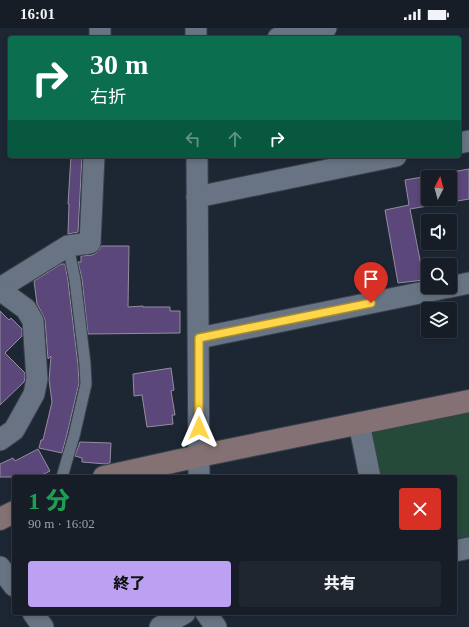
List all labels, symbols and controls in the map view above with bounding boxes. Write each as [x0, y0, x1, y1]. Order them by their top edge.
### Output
text: 16:01 [20, 6, 55, 22]
text: 30 m [90, 49, 148, 80]
icon: right [24, 52, 76, 104]
text: 右折 [90, 87, 126, 107]
icon: left [182, 128, 204, 150]
icon: ahead [224, 128, 246, 150]
icon: right [266, 128, 288, 150]
north arrow [421, 170, 457, 206]
map controls [421, 170, 457, 338]
button: sound [421, 214, 457, 250]
button: search [421, 258, 457, 294]
pin [354, 262, 388, 303]
icon: arrive [360, 268, 382, 290]
button: layers [421, 302, 457, 338]
position arrow [178, 407, 220, 449]
text: 1 分 [28, 488, 70, 514]
button: close [399, 488, 441, 530]
text: 90 m · 16:02 [28, 516, 95, 531]
button: 終了 [28, 561, 231, 607]
button: 共有 [239, 561, 441, 607]

